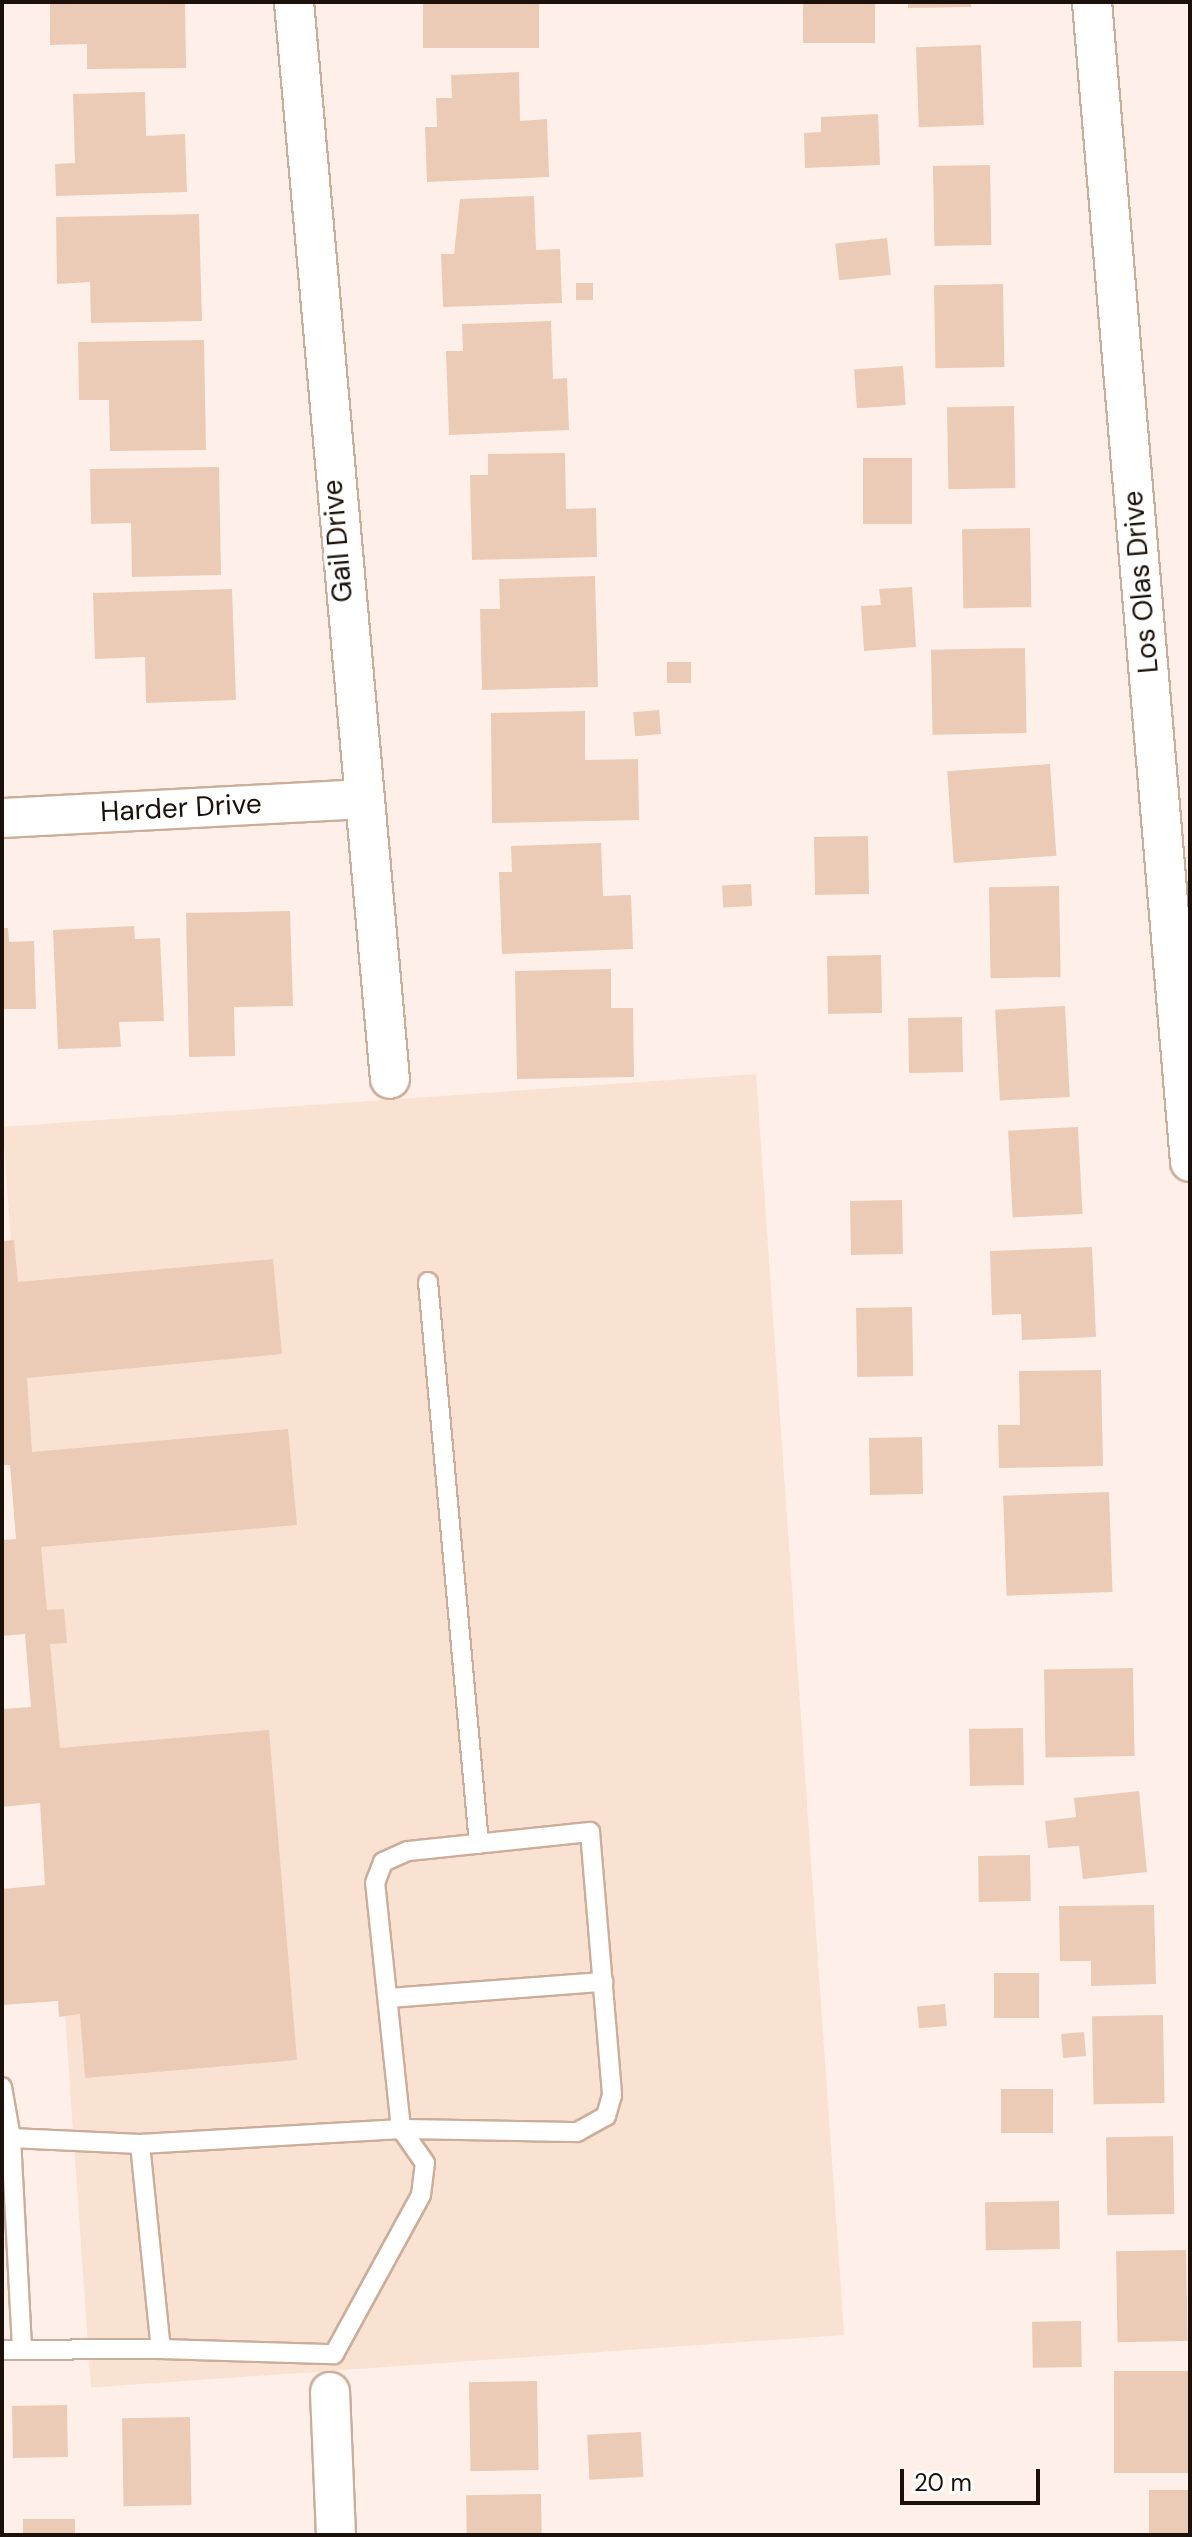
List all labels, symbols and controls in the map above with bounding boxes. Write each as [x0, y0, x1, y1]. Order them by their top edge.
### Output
street label: Gail Drive [316, 478, 360, 604]
street label: Los Olas Drive [1116, 489, 1166, 675]
street label: Harder Drive [99, 787, 263, 829]
scale bar [904, 2453, 1044, 2503]
text: 20 m [914, 2467, 972, 2498]

